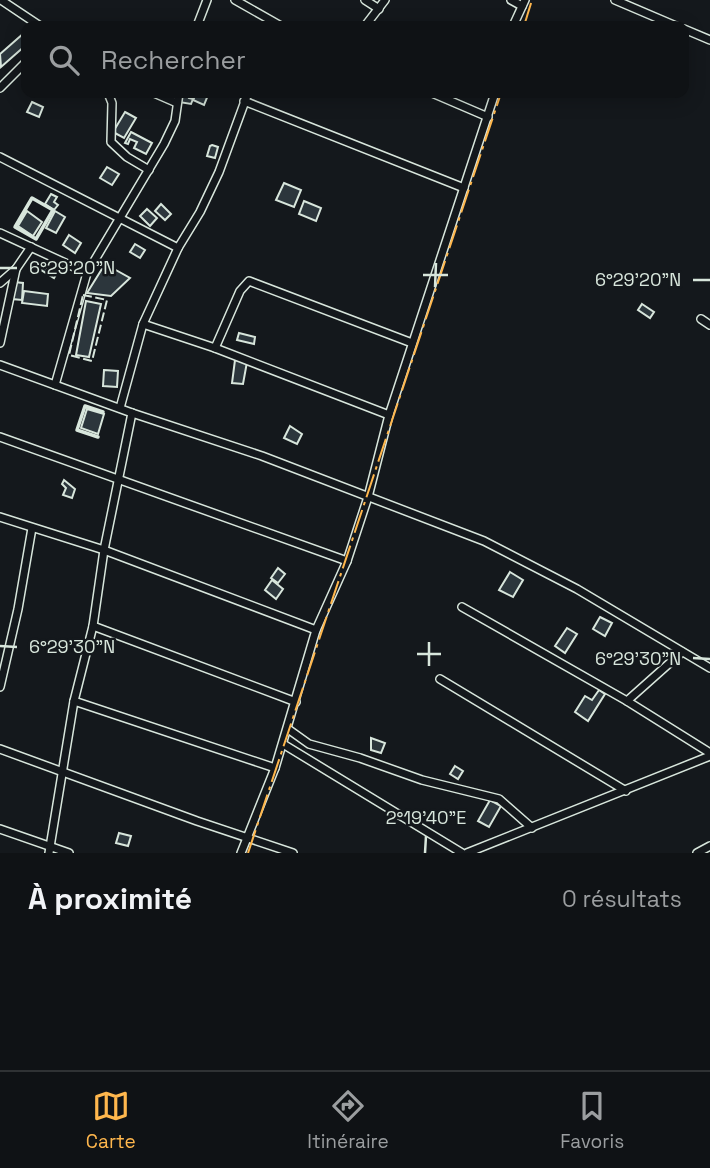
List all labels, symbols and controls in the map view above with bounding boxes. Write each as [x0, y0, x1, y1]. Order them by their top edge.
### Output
search box [21, 21, 689, 98]
icon: search [45, 41, 83, 79]
text: Rechercher [101, 43, 246, 77]
text: 6°29'20"N [29, 256, 115, 279]
text: 6°29'20"N [595, 268, 681, 291]
text: 6°29'30"N [29, 635, 115, 658]
text: 6°29'30"N [595, 647, 681, 670]
text: 2°19'40"E [386, 806, 466, 829]
text: À proximité [28, 879, 192, 918]
text: 0 résultats [562, 884, 682, 914]
tab: Carte [86, 1087, 136, 1154]
tab: Itinéraire [307, 1087, 389, 1154]
tab: Favoris [560, 1087, 624, 1154]

